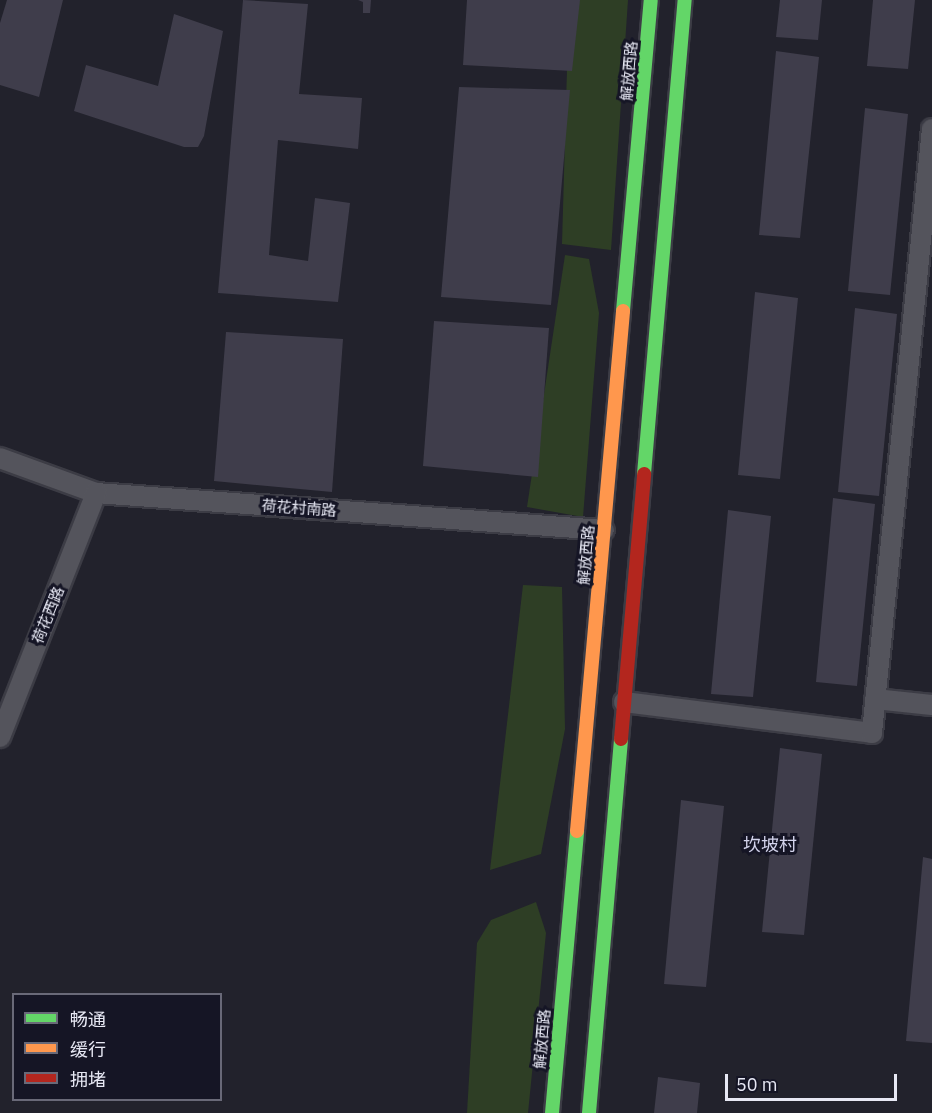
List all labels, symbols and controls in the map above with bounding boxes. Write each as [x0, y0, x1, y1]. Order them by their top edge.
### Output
street label: 解放西路 [617, 40, 641, 102]
street label: 荷花村南路 [261, 496, 337, 520]
street label: 解放西路 [574, 524, 598, 586]
street label: 荷花西路 [28, 584, 68, 646]
district label: 坎坡村 [743, 834, 797, 856]
legend [12, 993, 222, 1101]
text: 畅通 [70, 1008, 106, 1031]
street label: 解放西路 [530, 1008, 554, 1070]
text: 缓行 [70, 1038, 106, 1061]
scale bar [728, 1062, 900, 1100]
text: 拥堵 [70, 1068, 106, 1091]
text: 50 m [736, 1073, 778, 1096]

